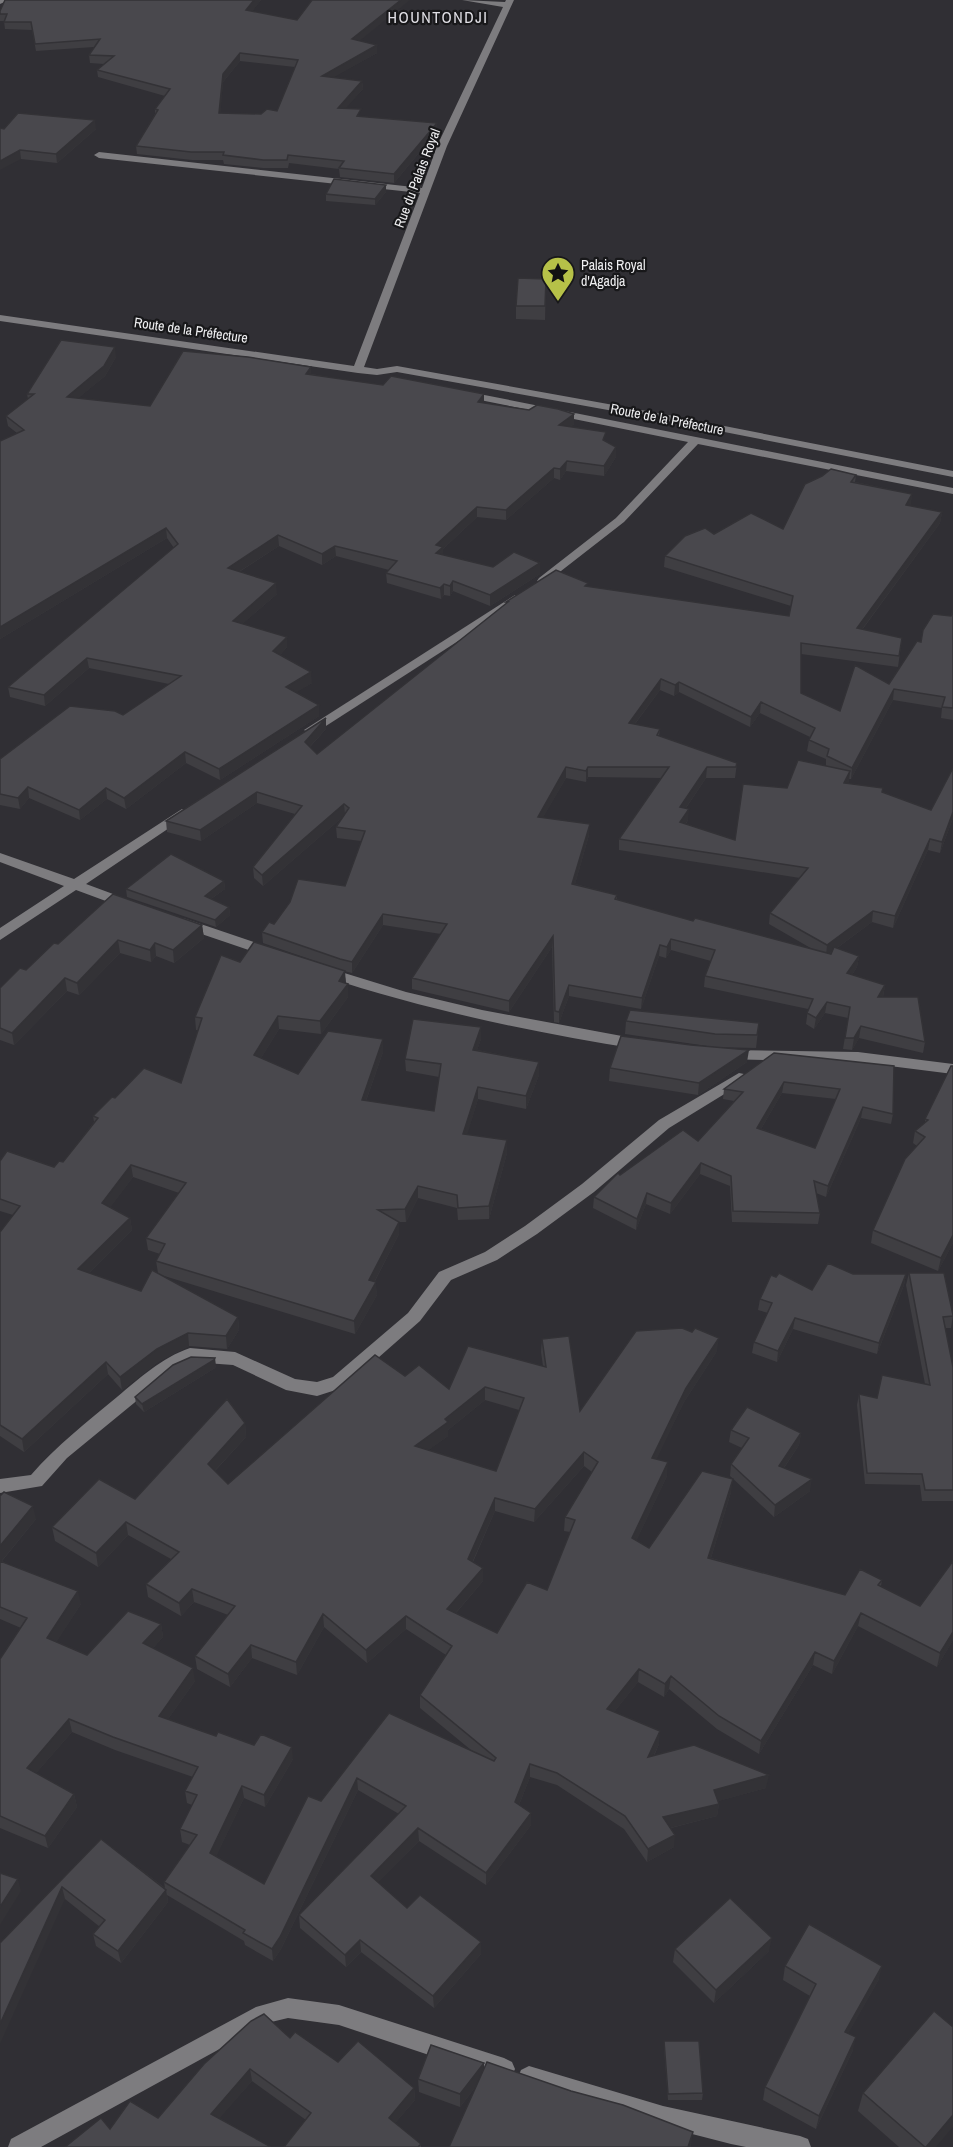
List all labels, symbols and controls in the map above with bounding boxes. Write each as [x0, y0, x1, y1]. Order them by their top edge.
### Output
district label: HOUNTONDJI [388, 6, 488, 28]
street label: Rue du Palais Royal [390, 126, 444, 230]
place icon: Palais Royal d'Agadja [540, 255, 576, 302]
place label: Palais Royal d'Agadja [581, 256, 645, 290]
street label: Route de la Préfecture [133, 313, 249, 347]
street label: Route de la Préfecture [609, 399, 725, 439]

